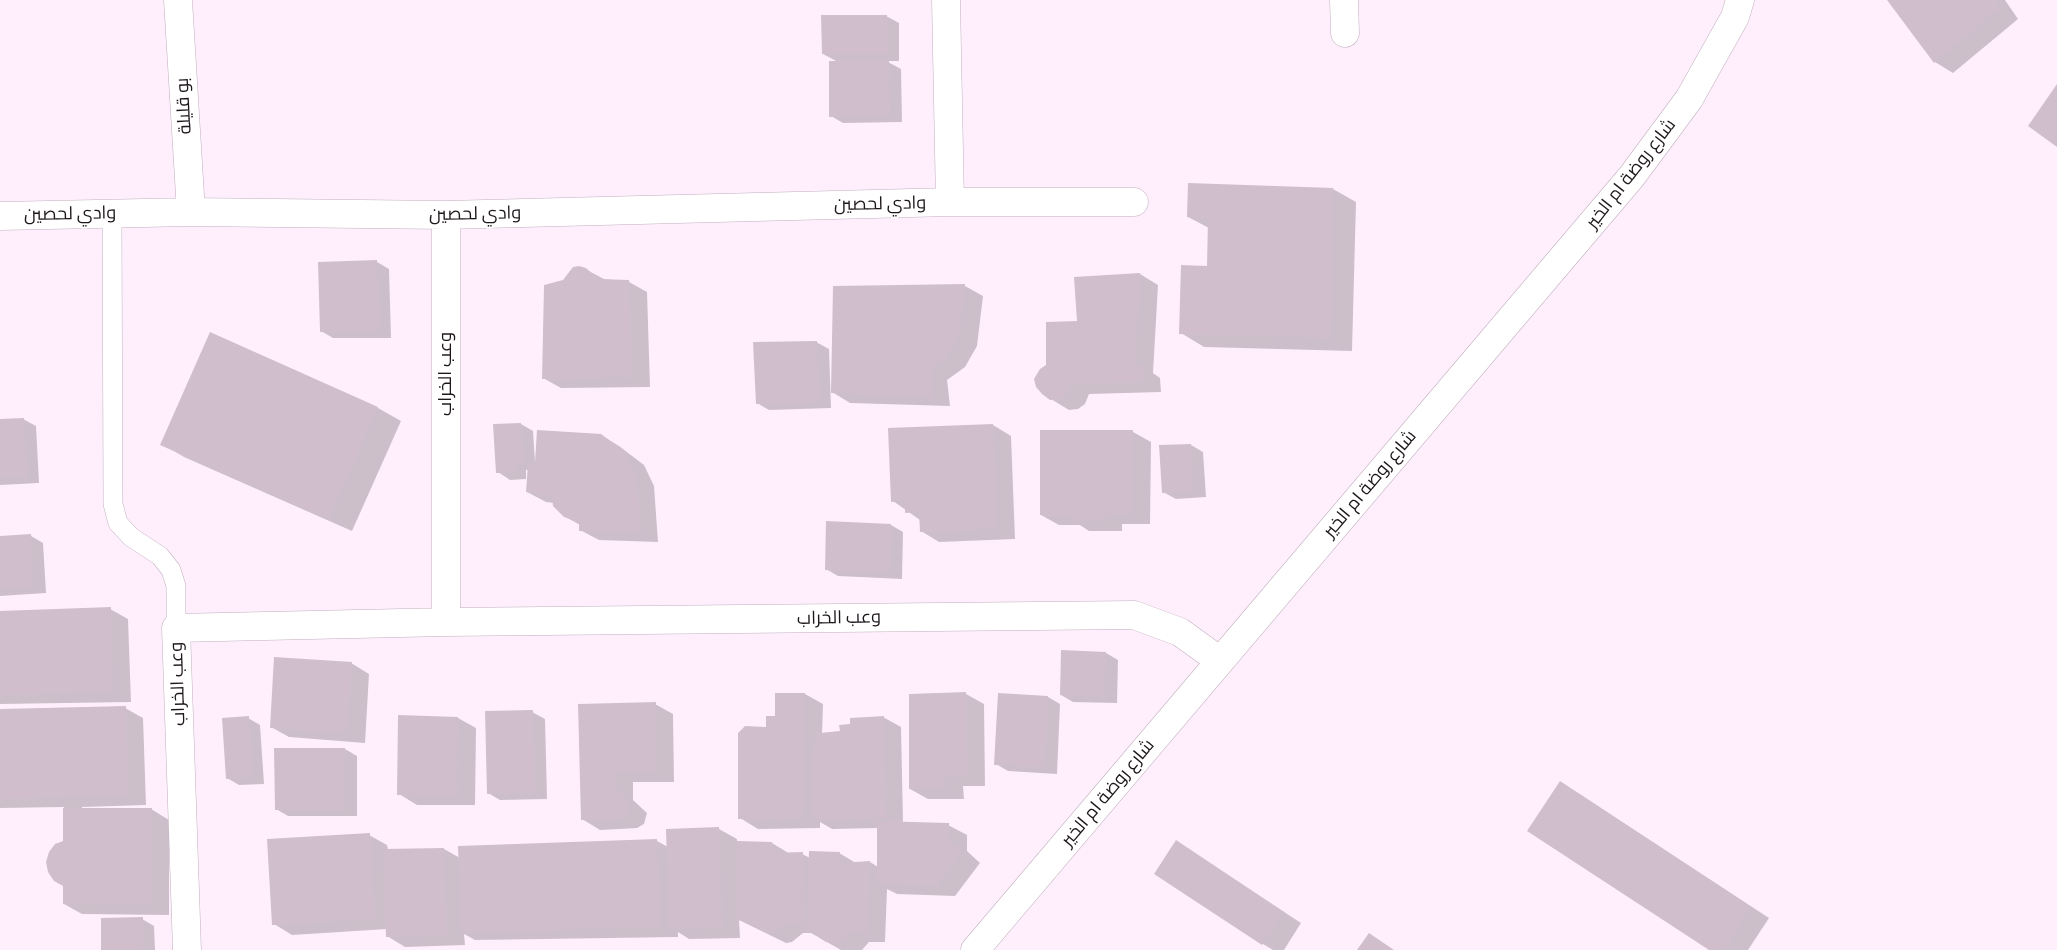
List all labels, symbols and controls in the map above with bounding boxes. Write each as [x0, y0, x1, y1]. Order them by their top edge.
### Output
street label: بو قليلة [172, 77, 196, 135]
street label: شارع روضة ام الخير [1581, 115, 1681, 233]
street label: وادي لحصين [834, 192, 926, 216]
street label: وادي لحصين [24, 202, 116, 226]
street label: وادي لحصين [429, 202, 521, 226]
street label: وعب الخراب [435, 332, 457, 416]
street label: شارع روضة ام الخير [1319, 426, 1421, 542]
street label: وعب الخراب [797, 606, 881, 630]
street label: وعب الخراب [166, 642, 190, 726]
street label: شارع روضة ام الخير [1057, 735, 1159, 851]

